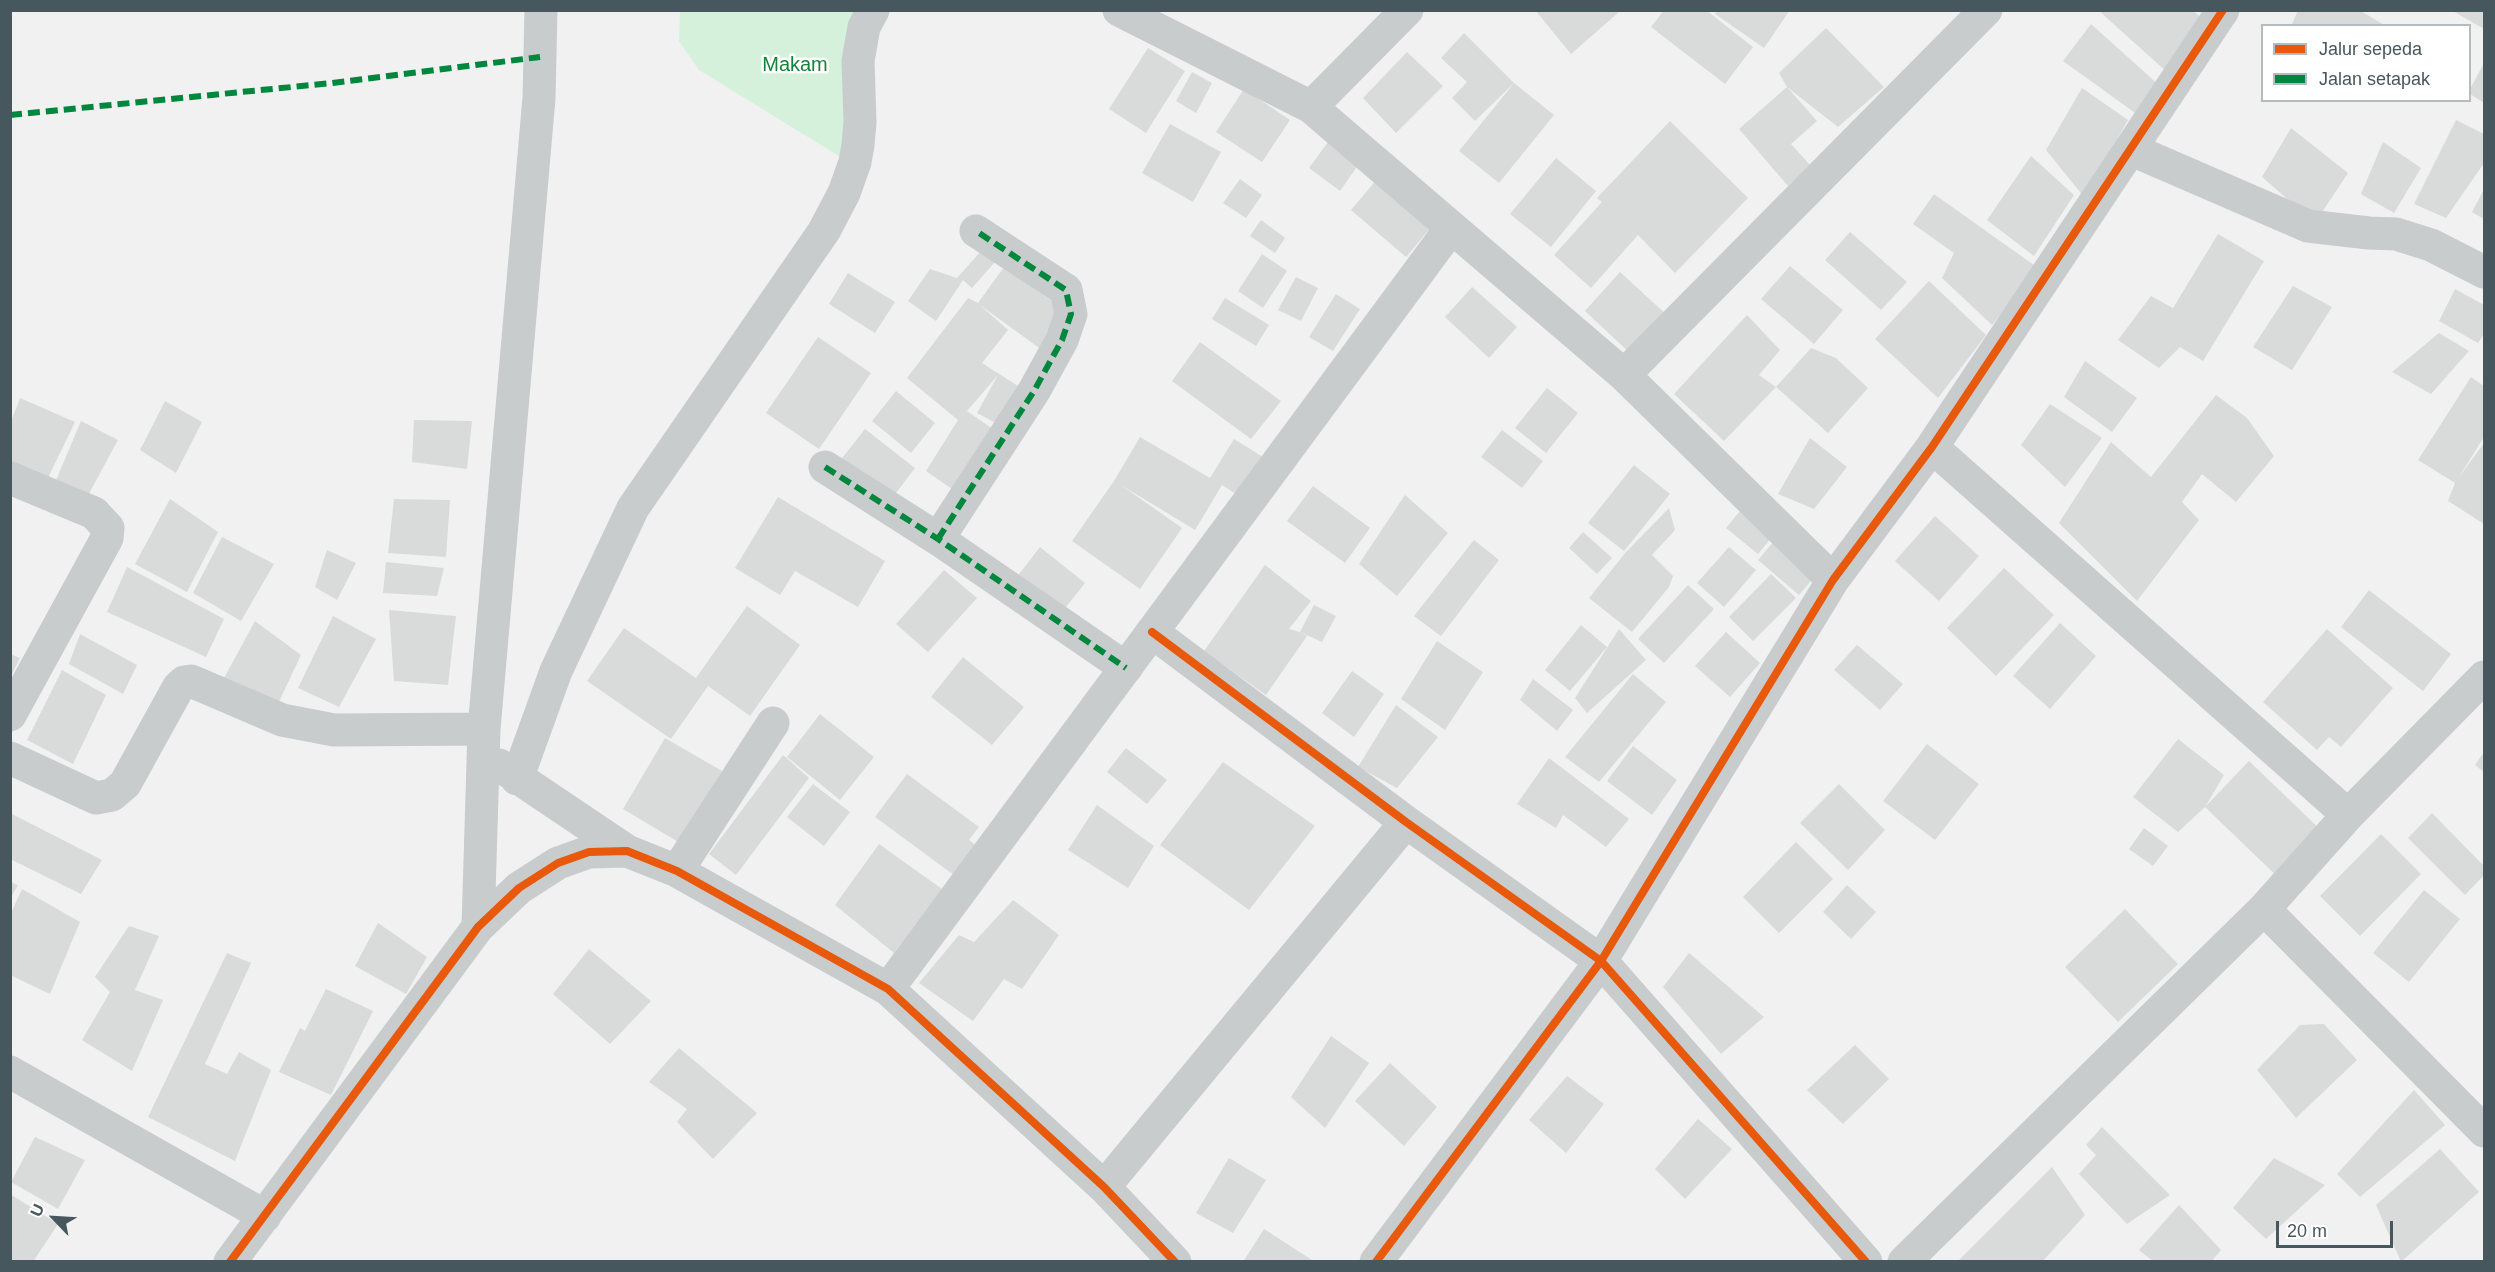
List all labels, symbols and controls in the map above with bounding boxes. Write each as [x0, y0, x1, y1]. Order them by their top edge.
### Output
legend [2261, 24, 2471, 102]
text: Jalur sepeda [2319, 39, 2422, 59]
park label: Makam [762, 53, 828, 77]
text: Jalan setapak [2319, 69, 2430, 89]
north arrow [24, 1188, 84, 1248]
text: U [27, 1201, 47, 1219]
scale bar [2279, 1209, 2396, 1247]
text: 20 m [2287, 1221, 2327, 1241]

